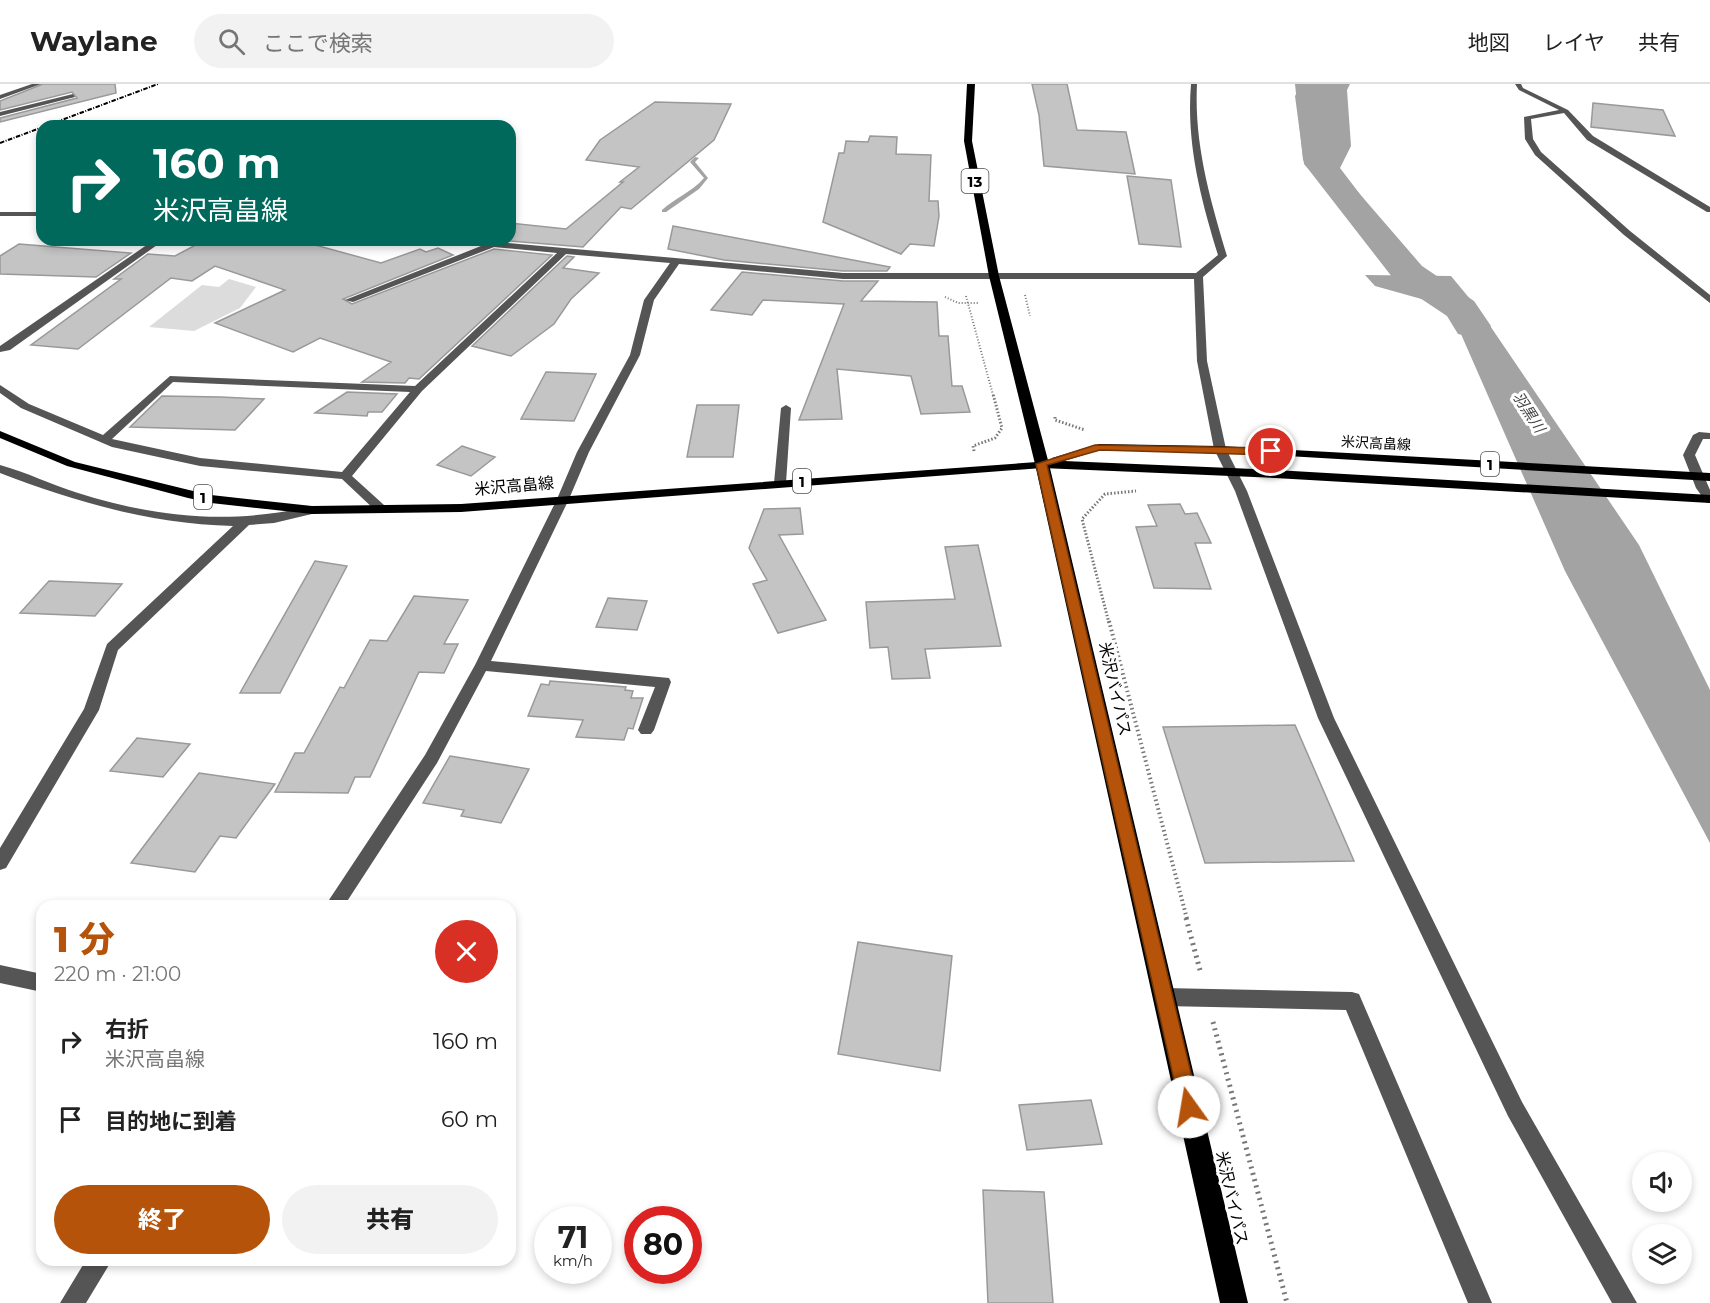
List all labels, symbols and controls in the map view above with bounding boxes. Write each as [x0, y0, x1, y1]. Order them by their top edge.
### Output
search box [194, 14, 614, 68]
text: Waylane [30, 24, 158, 58]
icon: search [215, 25, 248, 58]
text: ここで検索 [263, 30, 373, 57]
text: 地図 [1468, 30, 1510, 55]
text: レイヤ [1543, 30, 1605, 55]
text: 共有 [1638, 30, 1680, 55]
text: 160 m [153, 137, 281, 189]
icon: right [54, 144, 132, 222]
road number: 13 [962, 169, 988, 193]
text: 米沢高畠線 [153, 194, 288, 227]
water label: 羽黒川 [1509, 388, 1550, 438]
pin [1245, 425, 1296, 476]
street label: 米沢高畠線 [1341, 432, 1411, 454]
icon: arrive [1254, 434, 1287, 467]
road number: 1 [1481, 452, 1499, 476]
road number: 1 [793, 469, 811, 493]
street label: 米沢高畠線 [473, 473, 555, 499]
road number: 1 [194, 485, 212, 509]
street label: 米沢バイパス [1095, 640, 1135, 738]
text: 1 分 [54, 917, 115, 961]
button: close [435, 920, 498, 983]
text: 220 m · 21:00 [54, 962, 181, 986]
text: 右折 [105, 1016, 149, 1043]
icon: right [54, 1025, 87, 1058]
text: 160 m [433, 1028, 498, 1055]
text: 米沢高畠線 [105, 1047, 205, 1071]
position arrow [1157, 1075, 1221, 1139]
icon: arrive [54, 1103, 87, 1136]
text: 60 m [441, 1106, 498, 1133]
text: 目的地に到着 [105, 1108, 237, 1135]
street label: 米沢バイパス [1212, 1149, 1252, 1247]
map controls [1632, 1152, 1692, 1284]
button: sound [1632, 1152, 1692, 1212]
button: 終了 [54, 1185, 270, 1254]
button: 共有 [282, 1185, 498, 1254]
speed limit sign: 80 [624, 1206, 702, 1284]
text: 71 [558, 1219, 588, 1256]
button: layers [1632, 1224, 1692, 1284]
text: km/h [553, 1251, 593, 1270]

